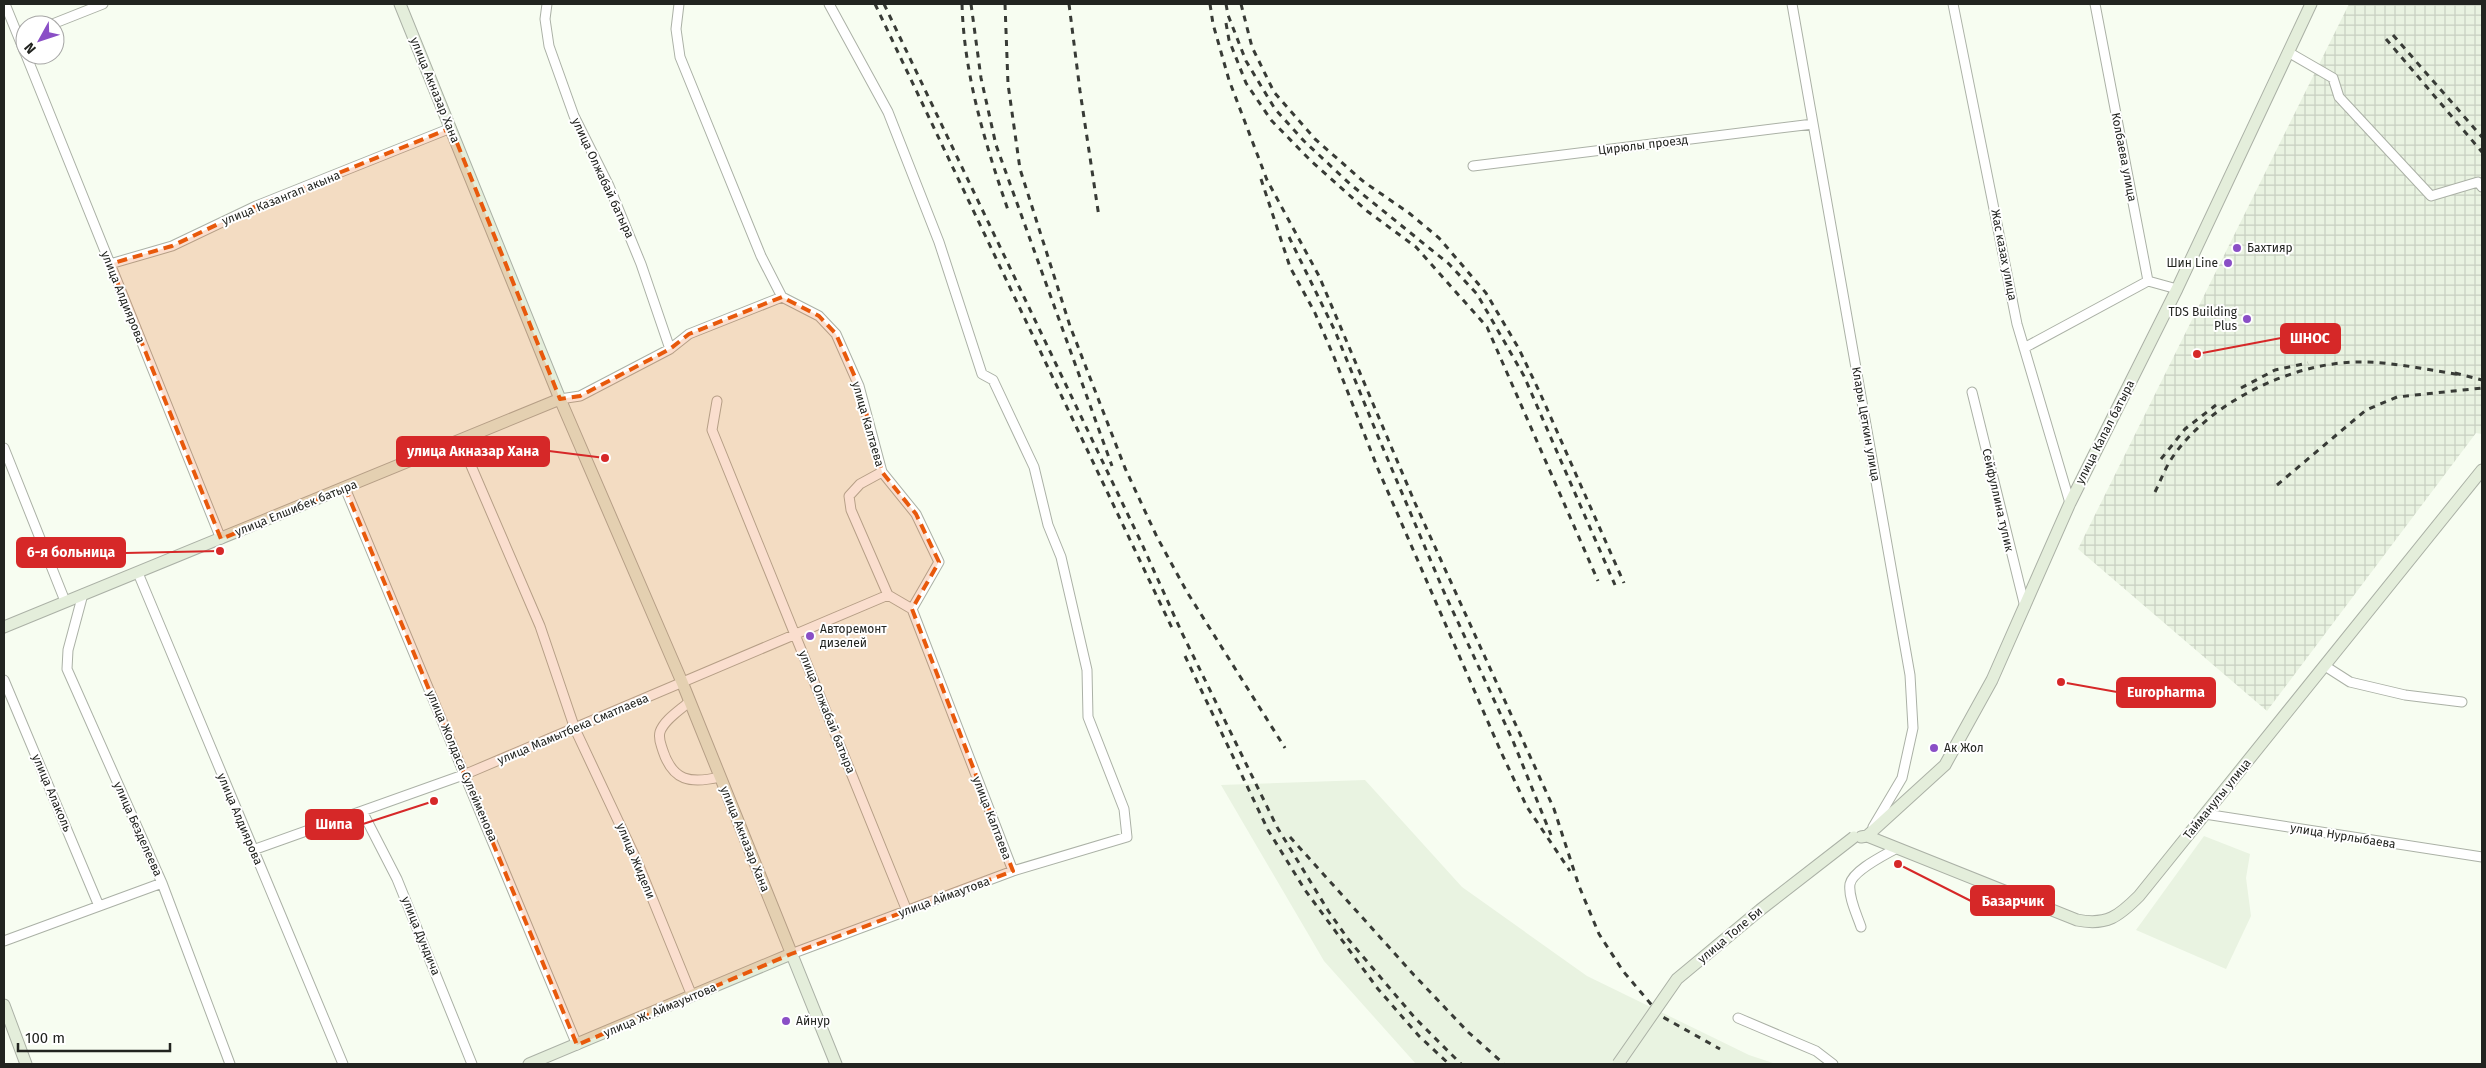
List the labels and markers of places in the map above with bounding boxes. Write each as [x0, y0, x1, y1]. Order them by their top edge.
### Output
place label: Бахтияр [2247, 241, 2293, 255]
marker: Бахтияр [2231, 242, 2243, 254]
place label: Шин Line [2166, 256, 2218, 270]
marker: Шин Line [2222, 257, 2234, 269]
place label: TDS Building Plus [2168, 305, 2238, 333]
marker: TDS Building Plus [2241, 313, 2253, 325]
callout: ШНОС [2281, 324, 2340, 353]
callout: улица Акназар Хана [397, 437, 549, 466]
callout: 6-я больница [17, 538, 125, 567]
place label: Авторемонт дизелей [820, 622, 887, 650]
marker: Авторемонт дизелей [804, 630, 816, 642]
callout: Europharma [2117, 678, 2215, 707]
place label: Ак Жол [1944, 741, 1984, 755]
marker: Ак Жол [1928, 742, 1940, 754]
callout: Шипа [306, 810, 363, 839]
callout: Базарчик [1971, 886, 2054, 915]
place label: Айнур [796, 1014, 830, 1028]
marker: Айнур [780, 1015, 792, 1027]

